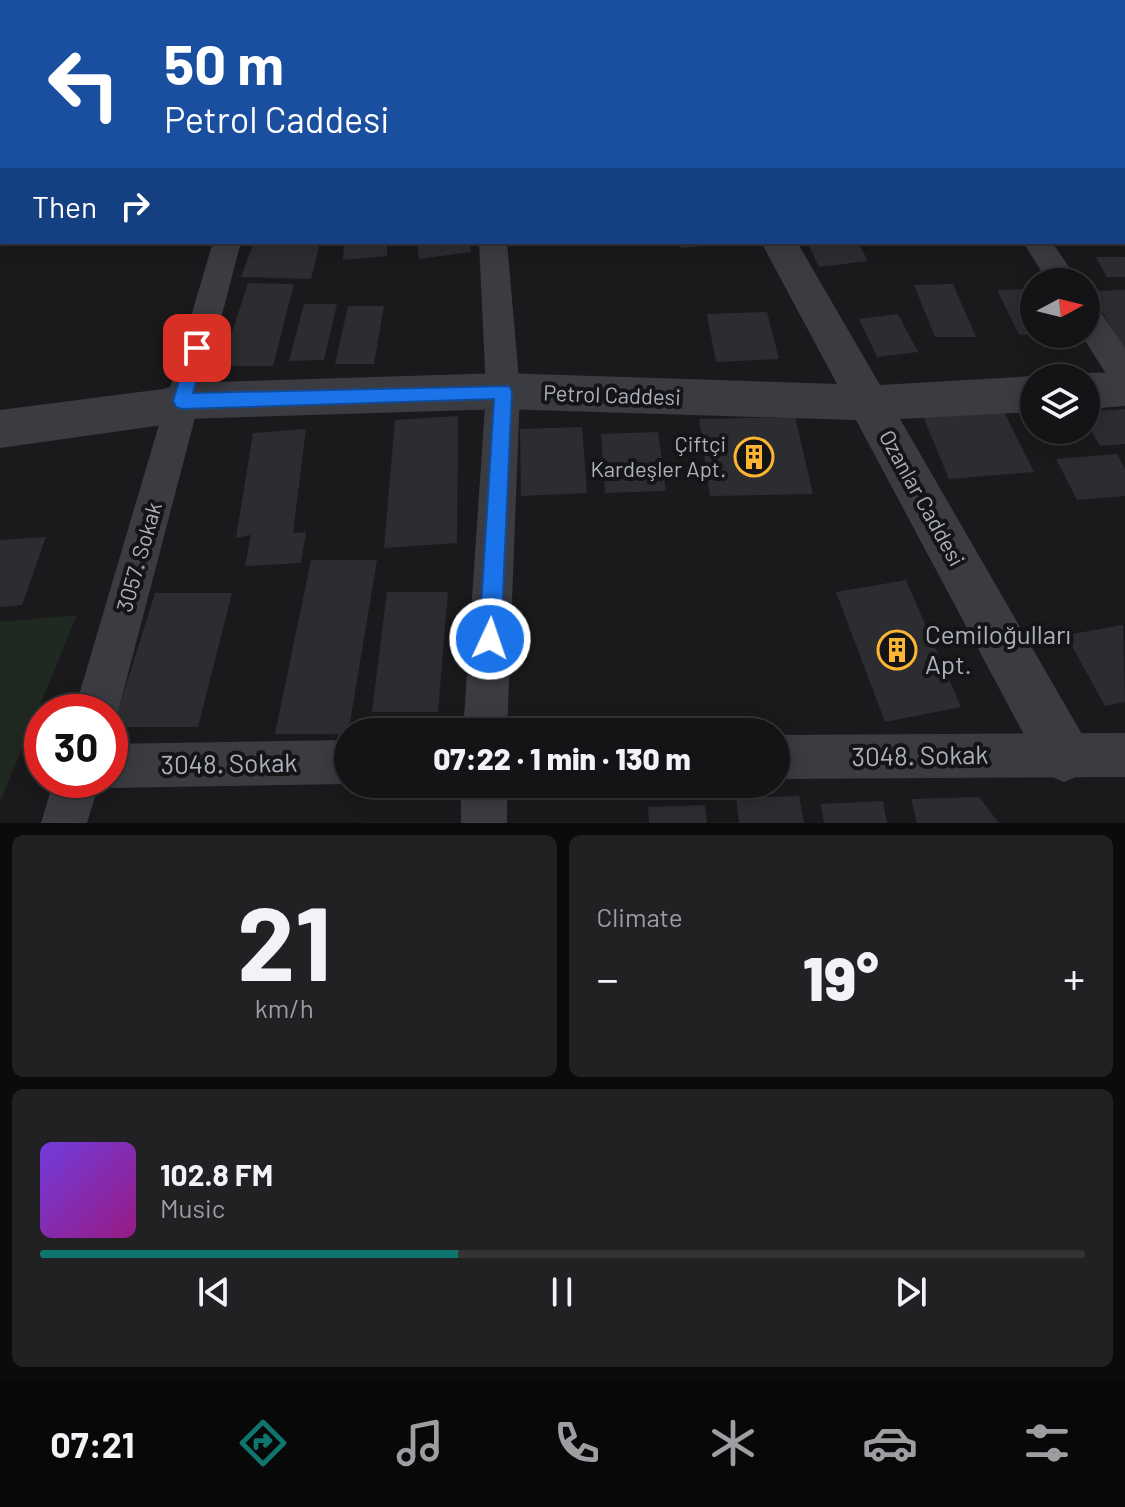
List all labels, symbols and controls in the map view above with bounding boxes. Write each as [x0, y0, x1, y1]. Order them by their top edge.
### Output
text: 50 m [164, 29, 284, 96]
icon: left [32, 32, 136, 136]
text: Petrol Caddesi [164, 97, 389, 140]
icon: right [113, 184, 157, 228]
text: Then [32, 188, 97, 224]
north arrow [1020, 268, 1100, 348]
map controls [1020, 268, 1100, 444]
pin [163, 314, 231, 382]
icon: arrive [175, 326, 219, 370]
button: layers [1020, 364, 1100, 444]
street label: Petrol Caddesi [543, 379, 681, 409]
street label: Ozanlar Caddesi [875, 425, 971, 570]
place label: Çiftçi Kardeşler Apt. [590, 430, 726, 481]
building icon: Çiftçi Kardeşler Apt. [733, 436, 775, 478]
street label: 3057. Sokak [110, 499, 166, 615]
position arrow [448, 597, 532, 681]
place label: Cemiloğulları Apt. [925, 618, 1071, 679]
building icon: Cemiloğulları Apt. [876, 629, 918, 671]
speed limit sign: 30 [24, 694, 128, 798]
street label: 3048. Sokak [851, 738, 989, 771]
text: 07:22 · 1 min · 130 m [433, 740, 691, 776]
street label: 3048. Sokak [160, 746, 298, 779]
text: 21 [237, 877, 331, 1002]
text: Climate [597, 901, 683, 932]
text: 19° [803, 941, 879, 1013]
text: − [597, 951, 619, 1004]
text: + [1063, 951, 1085, 1004]
text: km/h [255, 992, 314, 1023]
text: 102.8 FM [160, 1156, 273, 1192]
text: Music [160, 1192, 225, 1223]
icon: previous [192, 1270, 236, 1314]
icon: pause [540, 1270, 584, 1314]
icon: next [889, 1270, 933, 1314]
icon: directions [235, 1415, 291, 1471]
icon: music [392, 1415, 448, 1471]
icon: phone [549, 1415, 605, 1471]
icon: climate [705, 1415, 761, 1471]
icon: car [862, 1415, 918, 1471]
icon: filters [1019, 1415, 1075, 1471]
text: 07:21 [50, 1422, 135, 1465]

